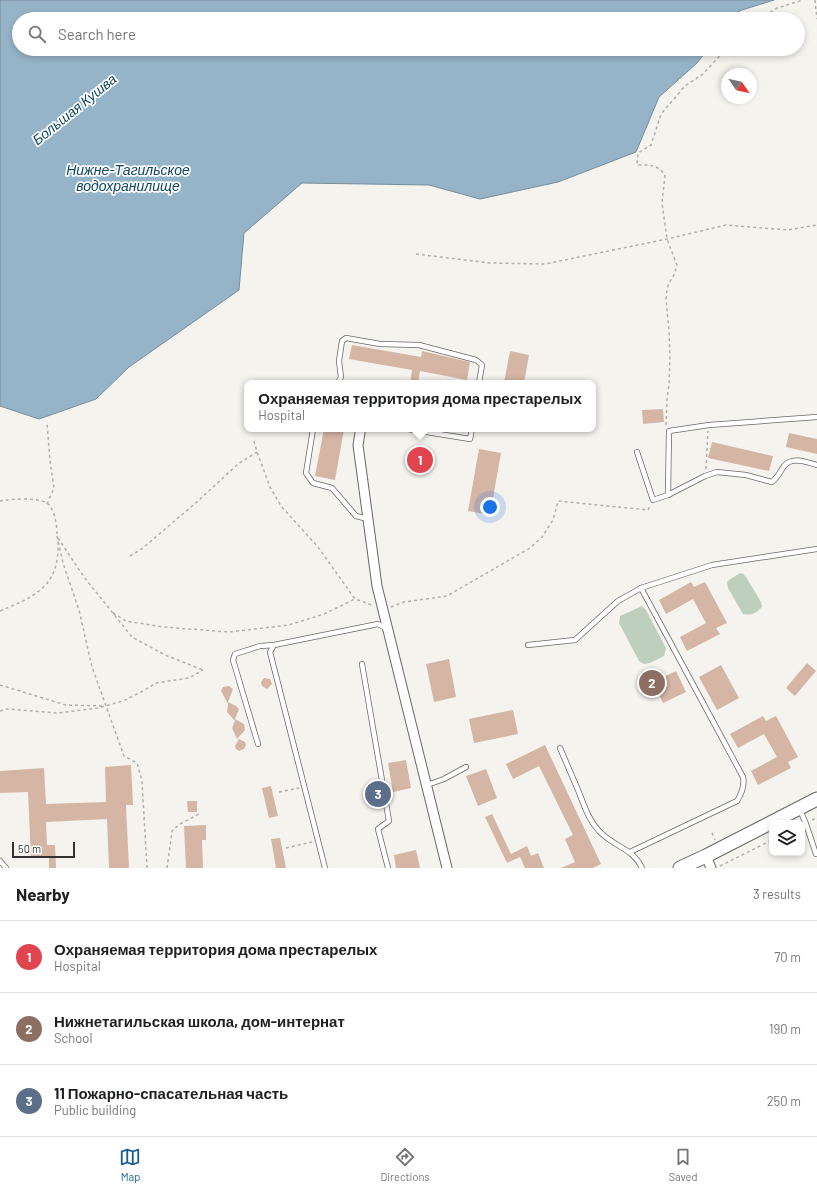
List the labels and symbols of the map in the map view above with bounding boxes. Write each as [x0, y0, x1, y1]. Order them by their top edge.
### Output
north arrow [721, 68, 757, 104]
water label: Большая Кушва [29, 70, 120, 148]
water label: Нижне-Тагильское водохранилище [66, 161, 190, 194]
pin: 1 [407, 445, 433, 475]
your location [480, 497, 500, 517]
pin: 2 [639, 668, 665, 698]
pin: 3 [365, 779, 391, 809]
scale bar [12, 840, 75, 859]

